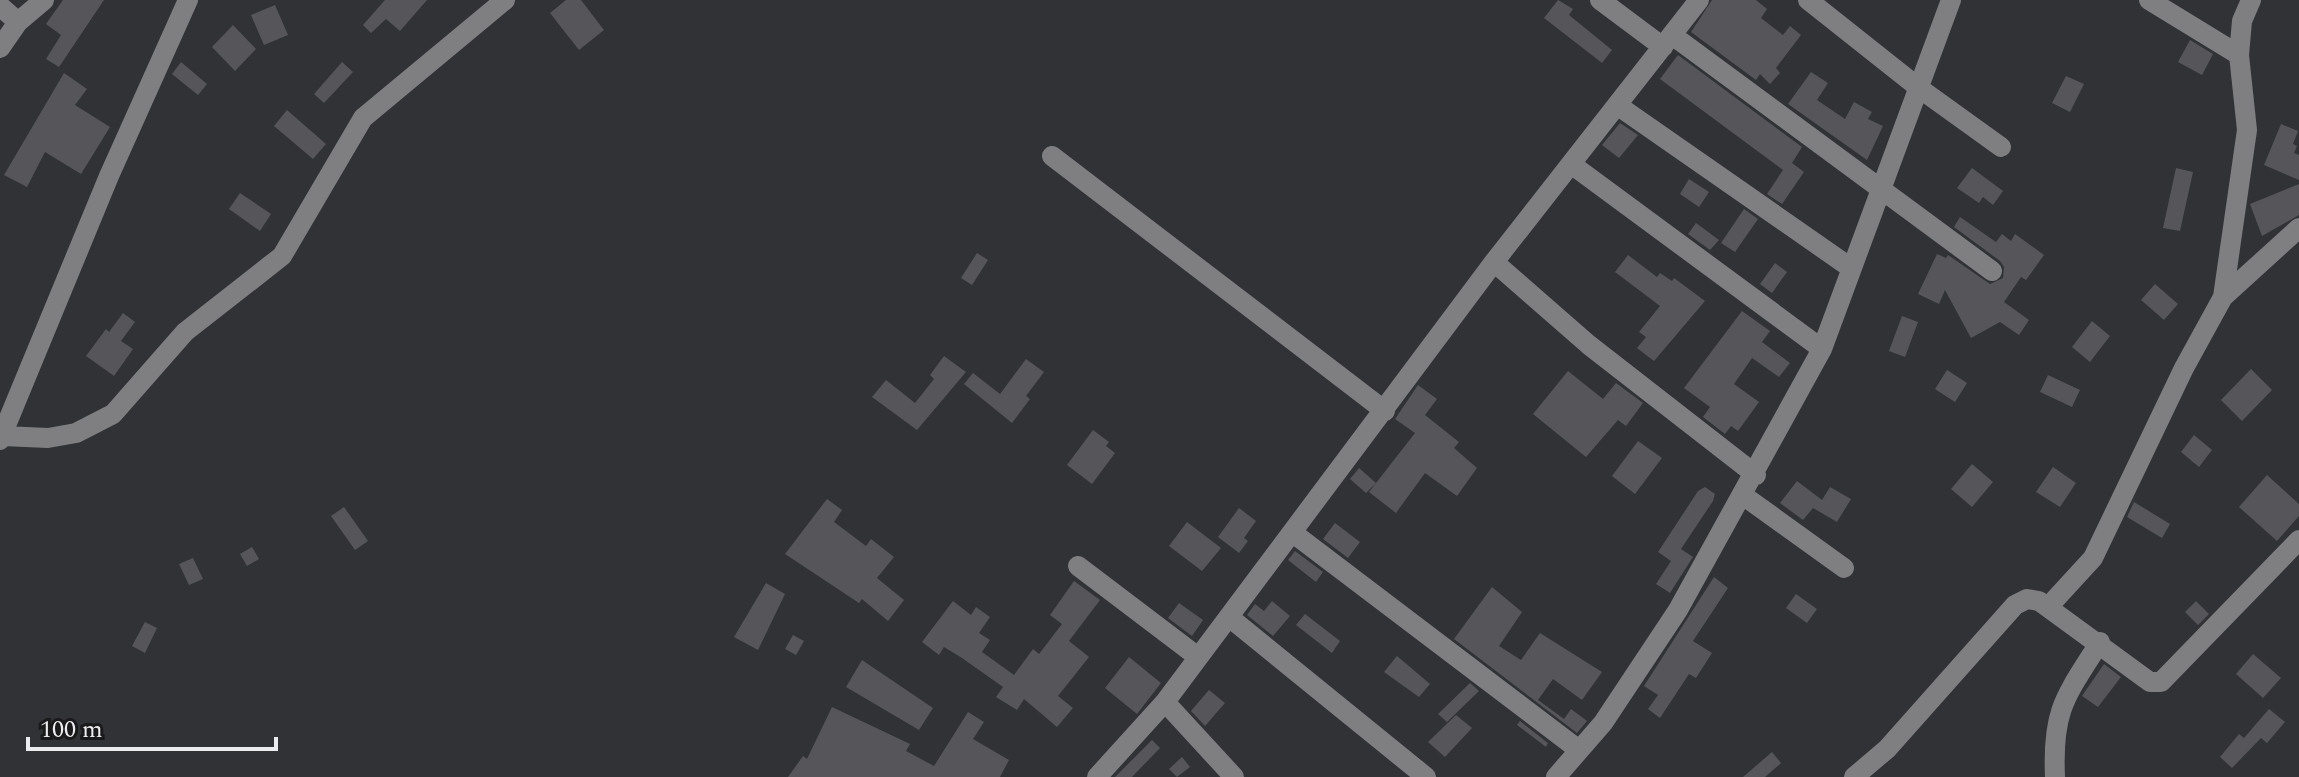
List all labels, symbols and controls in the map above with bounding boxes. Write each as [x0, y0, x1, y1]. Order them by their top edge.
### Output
scale bar [28, 701, 276, 751]
text: 100 m [40, 712, 103, 748]

